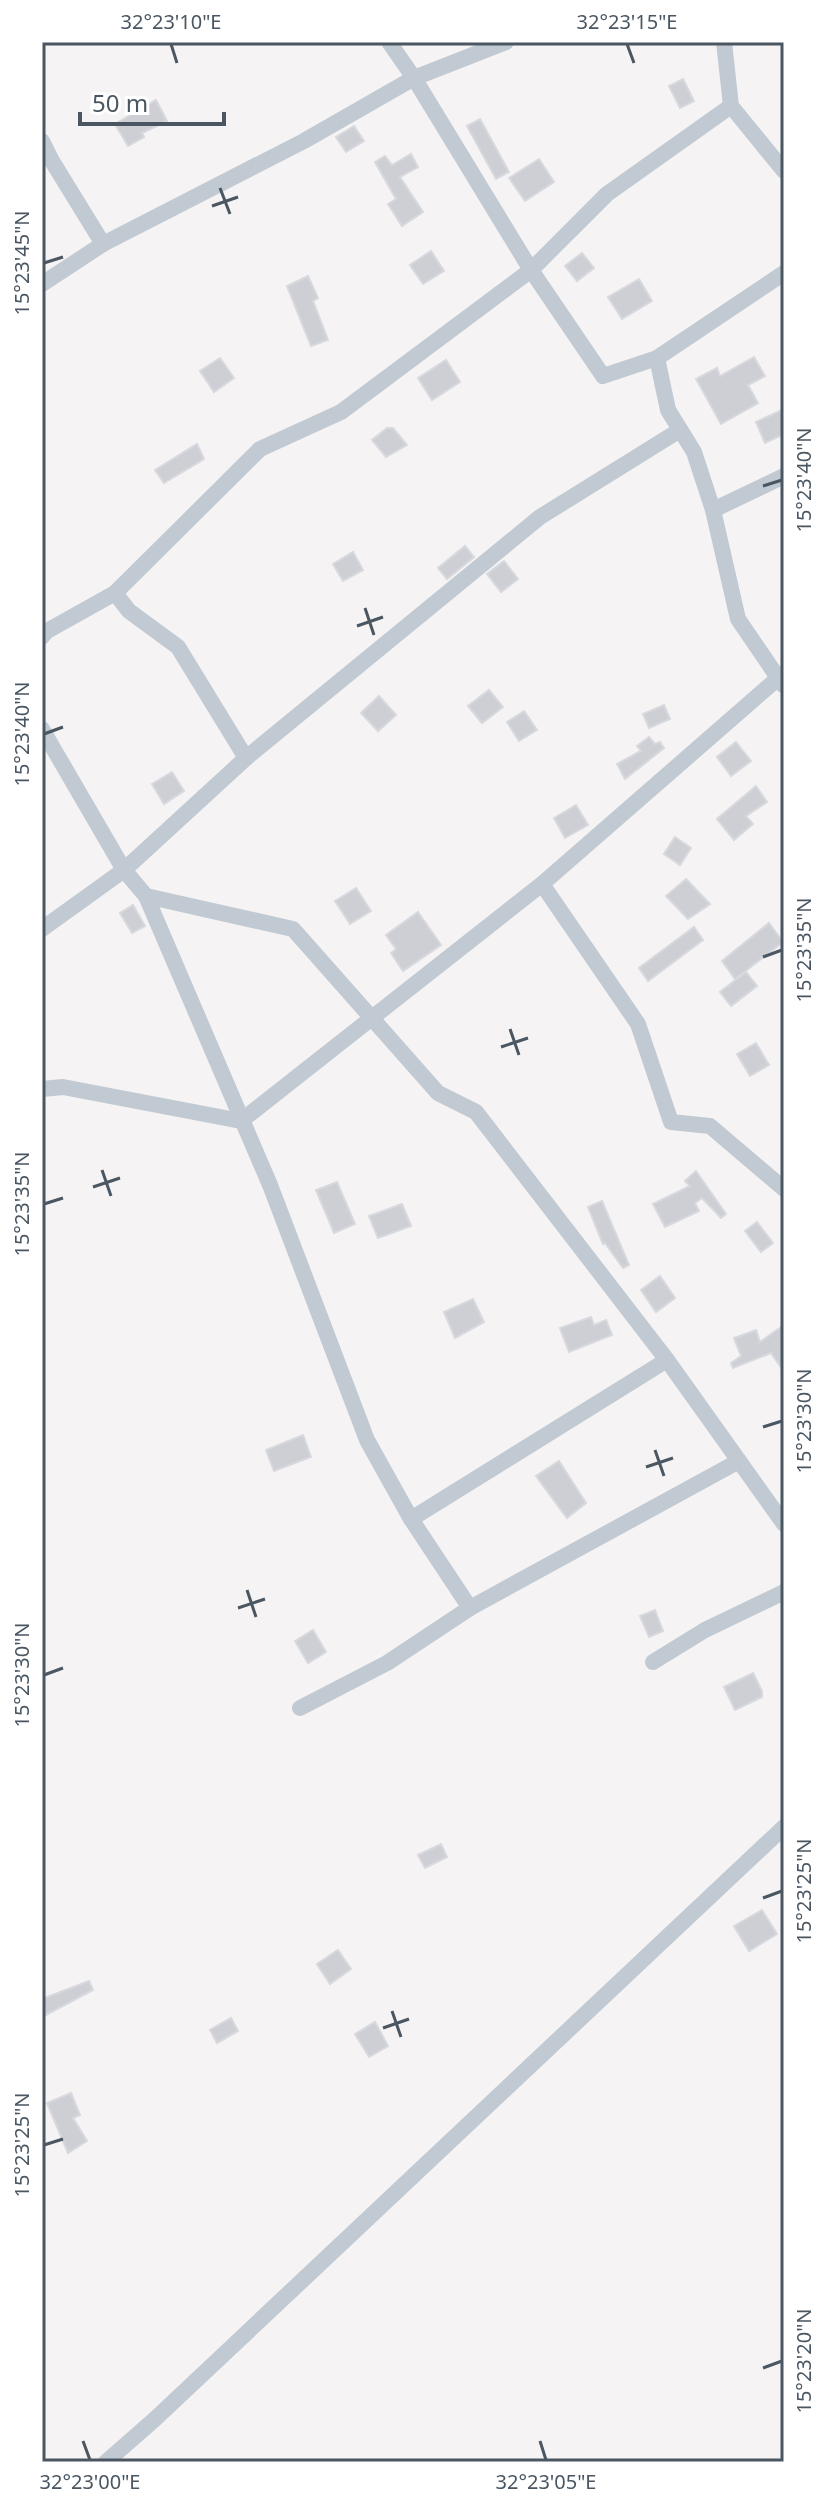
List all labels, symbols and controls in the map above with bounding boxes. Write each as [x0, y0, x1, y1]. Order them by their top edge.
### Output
text: 32°23'10"E [121, 8, 221, 35]
text: 32°23'15"E [577, 8, 677, 35]
scale bar [80, 76, 224, 126]
text: 50 m [92, 86, 148, 119]
text: 15°23'45"N [8, 210, 35, 316]
text: 15°23'40"N [790, 427, 817, 533]
text: 15°23'40"N [8, 681, 35, 787]
text: 15°23'35"N [790, 897, 817, 1003]
text: 15°23'35"N [8, 1151, 35, 1257]
text: 15°23'30"N [790, 1368, 817, 1474]
text: 15°23'30"N [8, 1622, 35, 1728]
text: 15°23'25"N [790, 1838, 817, 1944]
text: 15°23'25"N [8, 2092, 35, 2198]
text: 15°23'20"N [790, 2308, 817, 2414]
text: 32°23'00"E [40, 2468, 140, 2495]
text: 32°23'05"E [496, 2468, 596, 2495]

